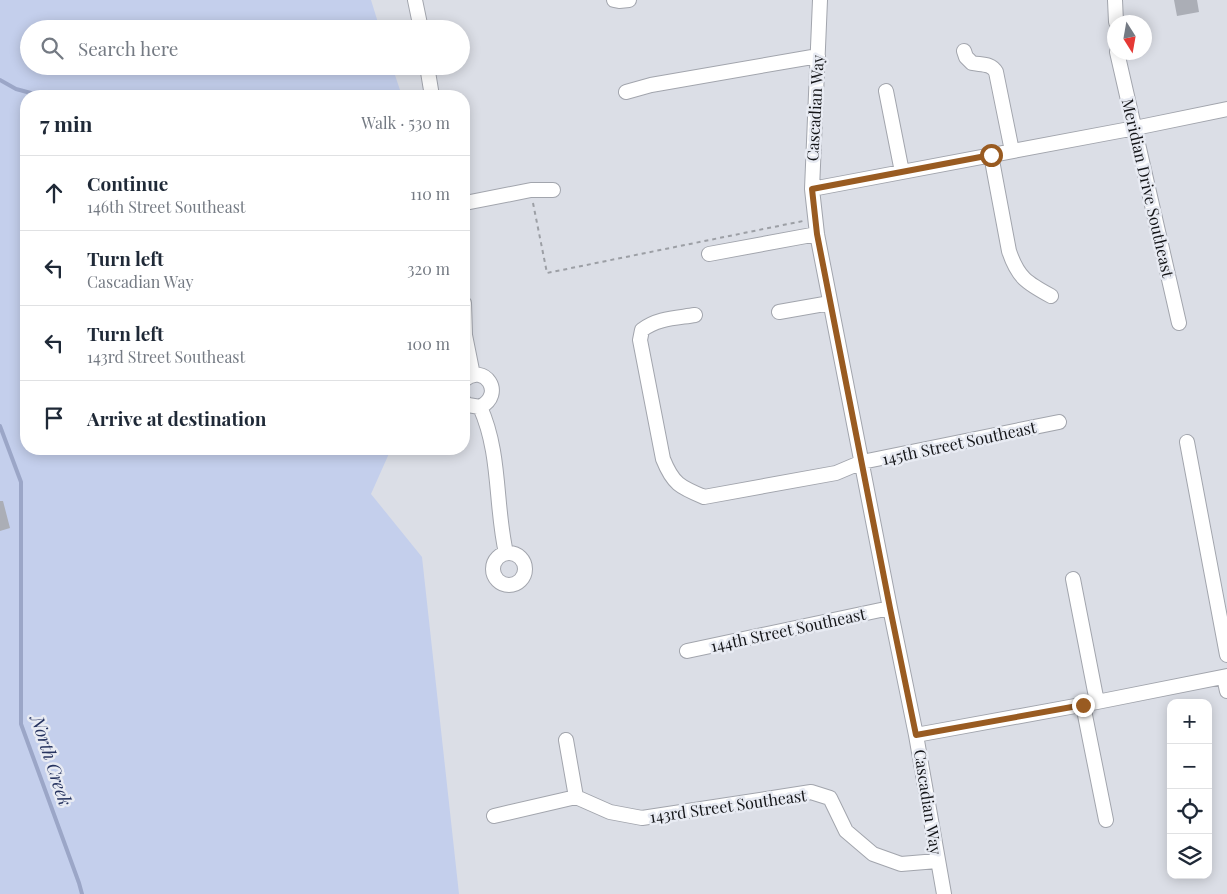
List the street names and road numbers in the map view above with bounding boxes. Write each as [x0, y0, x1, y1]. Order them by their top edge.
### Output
street label: Cascadian Way [801, 54, 828, 162]
street label: Meridian Drive Southeast [1118, 96, 1179, 280]
street label: 145th Street Southeast [880, 416, 1038, 469]
street label: 144th Street Southeast [708, 603, 868, 656]
street label: Cascadian Way [910, 748, 947, 856]
street label: 143rd Street Southeast [648, 784, 808, 827]

